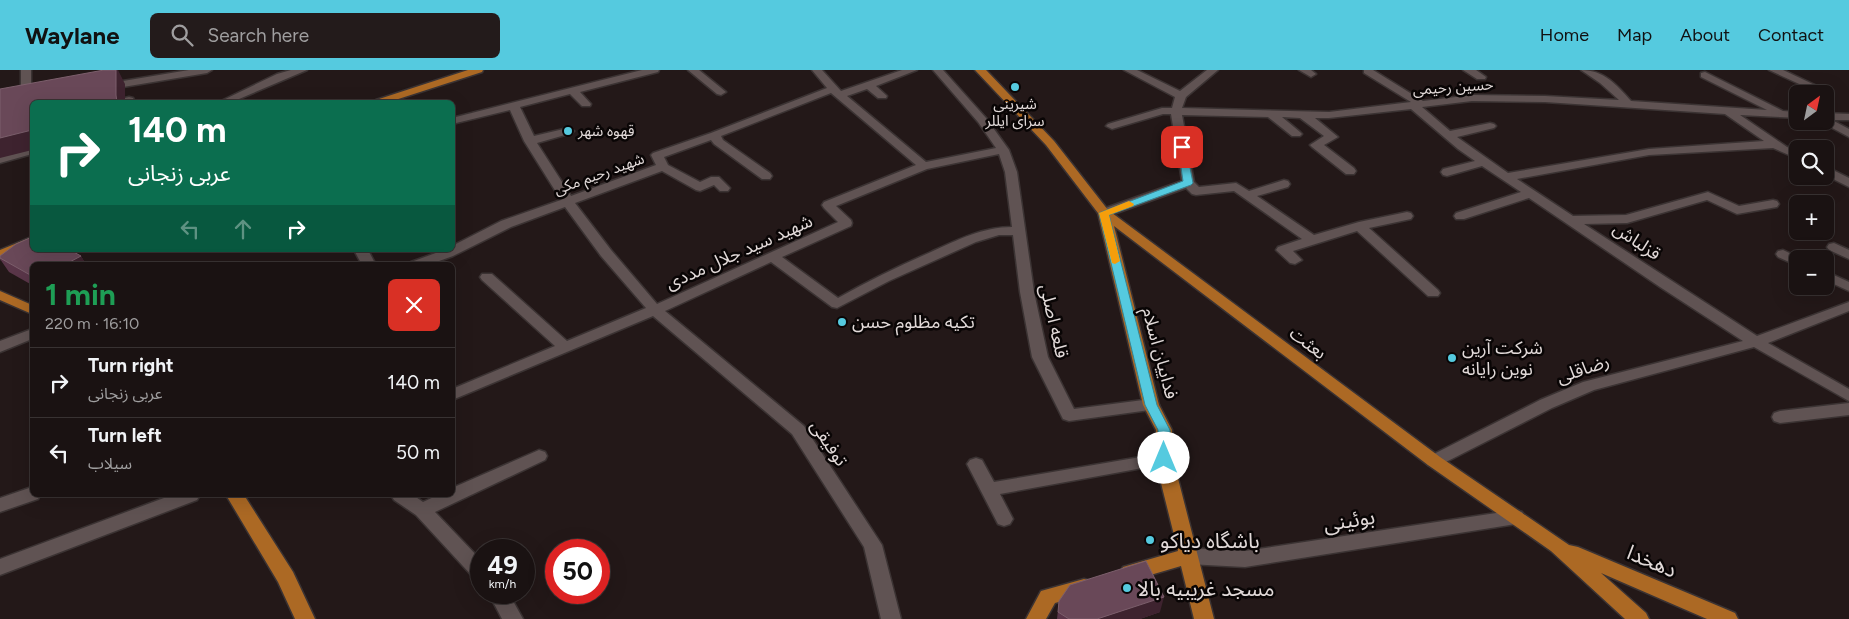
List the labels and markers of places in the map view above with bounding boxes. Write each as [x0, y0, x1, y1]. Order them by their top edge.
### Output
marker: شیرینی سرای ایللر [1009, 81, 1021, 93]
place label: شیرینی سرای ایللر [985, 95, 1045, 130]
place label: قهوه شهر [577, 122, 635, 140]
marker: قهوه شهر [562, 125, 574, 137]
pin [1161, 126, 1203, 168]
place label: تکیه مظلوم حسن [852, 311, 975, 336]
marker: تکیه مظلوم حسن [836, 316, 848, 328]
place label: شرکت آرین نوین رایانه [1462, 337, 1543, 380]
marker: شرکت آرین نوین رایانه [1446, 352, 1458, 364]
place label: باشگاه دیاکو [1160, 528, 1260, 553]
marker: باشگاه دیاکو [1144, 534, 1156, 546]
place label: مسجد غریبیه بالا [1137, 576, 1275, 601]
marker: مسجد غریبیه بالا [1121, 582, 1133, 594]

